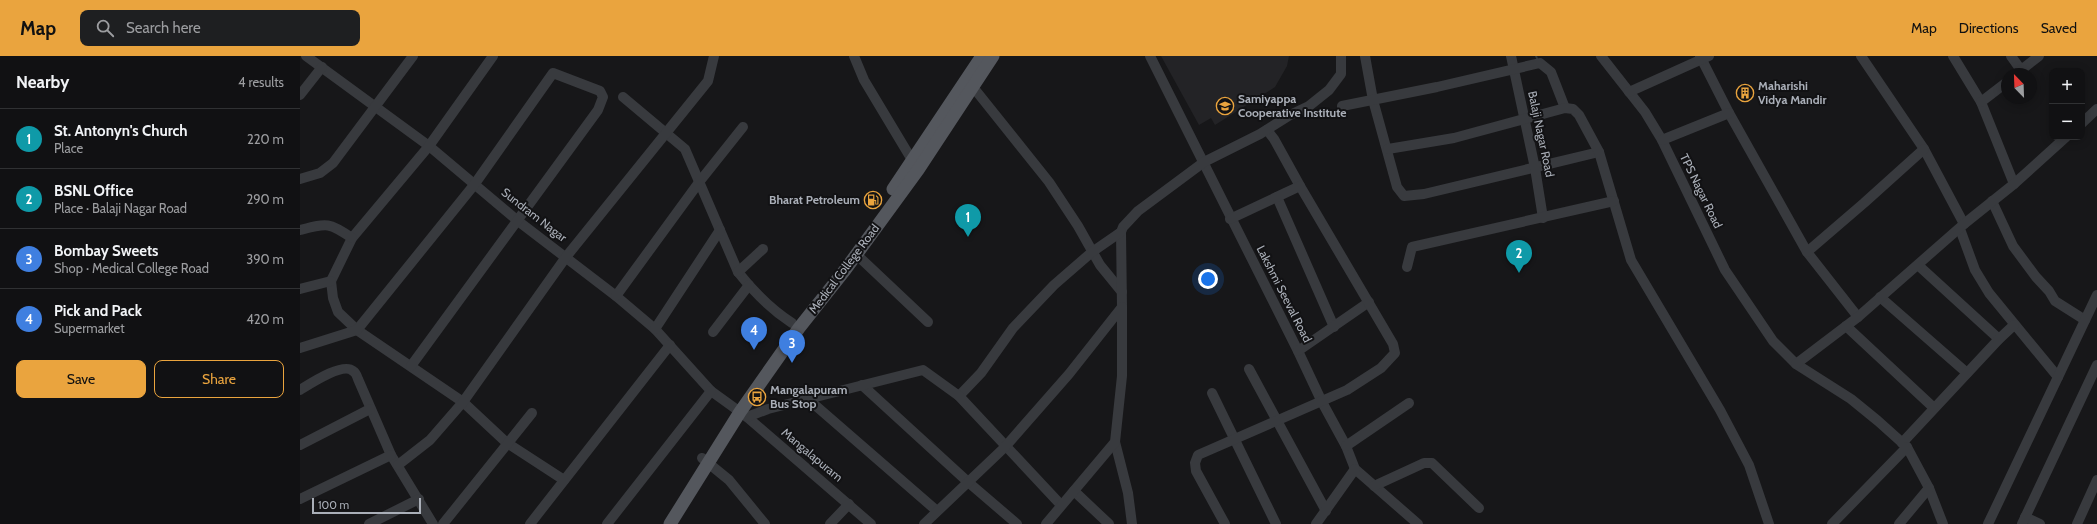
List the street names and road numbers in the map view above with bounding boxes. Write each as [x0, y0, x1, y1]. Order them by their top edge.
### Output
street label: Balaji Nagar Road [1525, 89, 1558, 178]
street label: TPS Nagar Road [1677, 151, 1726, 231]
street label: Sundram Nagar [499, 184, 570, 245]
street label: Medical College Road [805, 221, 882, 316]
street label: Lakshmi Seeval Road [1254, 243, 1315, 345]
street label: Mangalapuram [779, 425, 846, 485]

